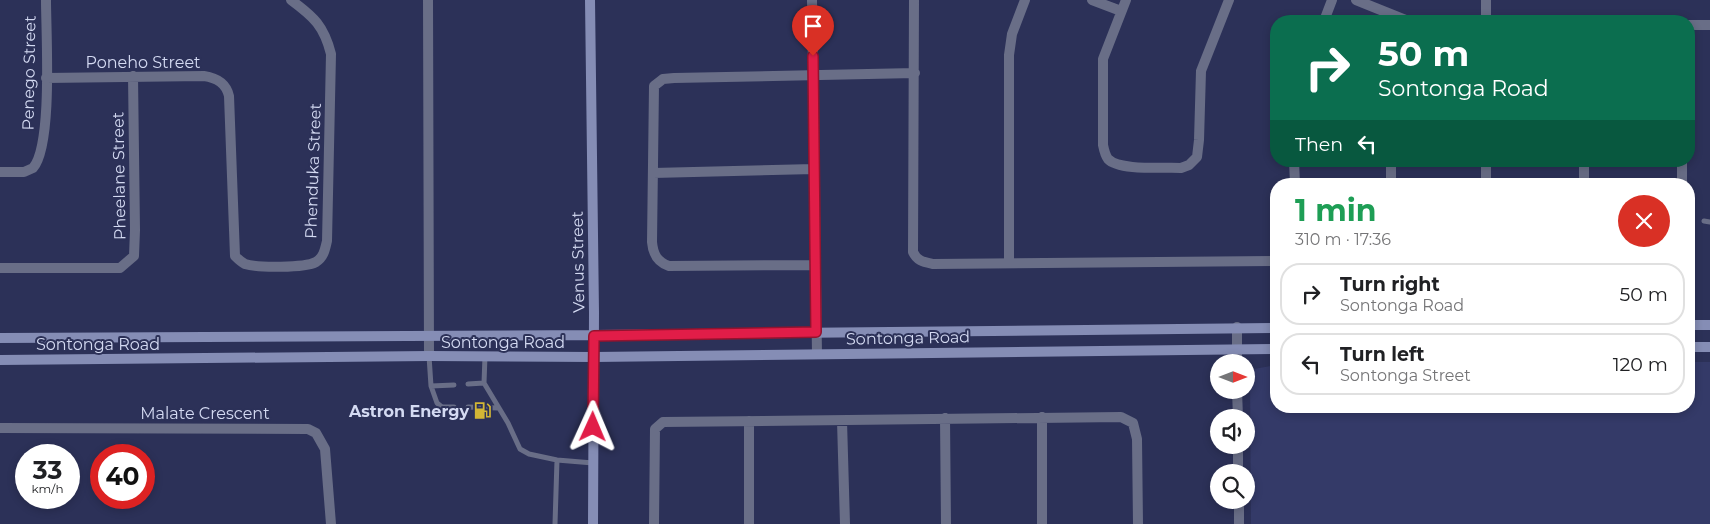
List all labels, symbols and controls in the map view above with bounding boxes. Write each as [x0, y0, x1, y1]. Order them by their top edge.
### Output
pin [792, 5, 834, 56]
icon: arrive [799, 12, 827, 40]
street label: Penego Street [18, 15, 40, 131]
text: 50 m [1378, 32, 1469, 75]
icon: right [1295, 35, 1360, 100]
street label: Poneho Street [85, 53, 201, 72]
text: Sontonga Road [1378, 75, 1549, 102]
street label: Phenduka Street [301, 102, 325, 239]
street label: Pheelane Street [108, 111, 130, 240]
icon: left [1353, 130, 1381, 158]
text: Then [1295, 133, 1343, 156]
text: 1 min [1295, 192, 1376, 229]
button: close [1618, 195, 1670, 247]
street label: Venus Street [568, 210, 588, 313]
text: 310 m · 17:36 [1295, 230, 1391, 249]
text: Turn right [1340, 273, 1440, 296]
icon: right [1297, 280, 1325, 308]
text: 50 m [1620, 283, 1668, 306]
text: Sontonga Road [1340, 296, 1464, 315]
street label: Sontonga Road [846, 327, 970, 349]
street label: Sontonga Road [441, 333, 565, 352]
street label: Sontonga Road [36, 335, 160, 354]
text: Turn left [1340, 343, 1425, 366]
icon: left [1297, 350, 1325, 378]
text: 120 m [1613, 353, 1668, 376]
north arrow [1210, 354, 1255, 399]
map controls [1210, 354, 1255, 509]
text: Sontonga Street [1340, 366, 1471, 385]
position arrow [566, 400, 618, 452]
fuel station icon: Astron Energy [473, 401, 493, 421]
place label: Astron Energy [348, 402, 469, 421]
street label: Malate Crescent [140, 404, 270, 423]
button: sound [1210, 409, 1255, 454]
speed limit sign: 40 [90, 444, 155, 509]
text: 33 [33, 455, 62, 485]
button: search [1210, 464, 1255, 509]
text: km/h [31, 481, 64, 496]

